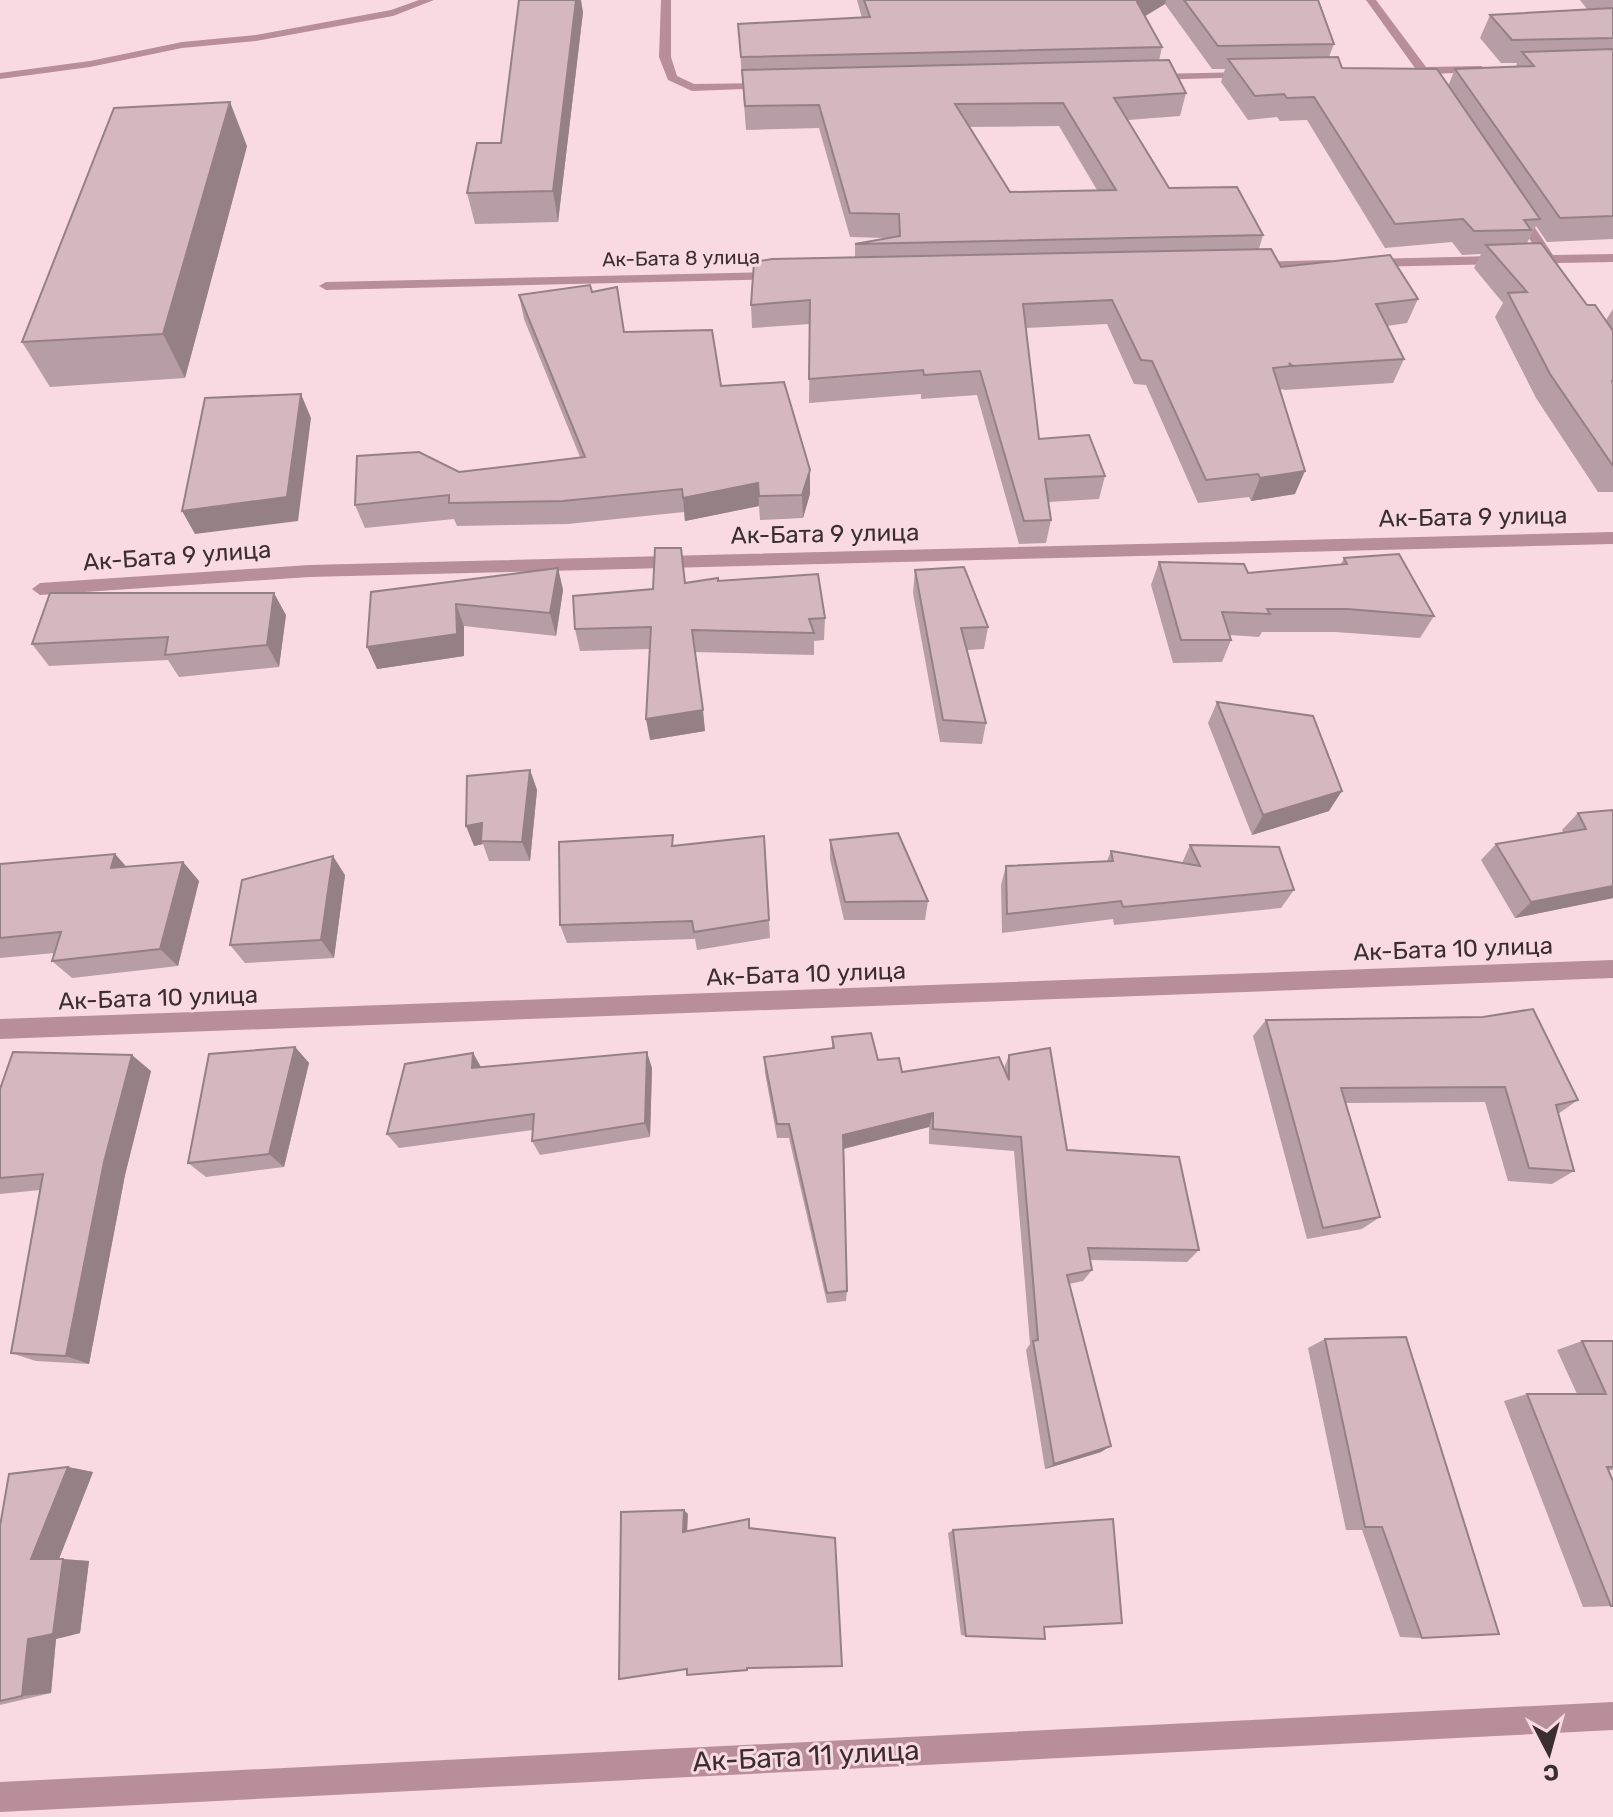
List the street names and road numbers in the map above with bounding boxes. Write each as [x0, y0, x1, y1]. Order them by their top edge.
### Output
street label: Ак-Бата 8 улица [602, 245, 760, 271]
street label: Ак-Бата 9 улица [1378, 501, 1568, 533]
street label: Ак-Бата 9 улица [730, 518, 920, 550]
street label: Ак-Бата 9 улица [82, 535, 272, 577]
street label: Ак-Бата 10 улица [1353, 932, 1553, 966]
street label: Ак-Бата 10 улица [706, 957, 906, 991]
street label: Ак-Бата 10 улица [58, 981, 258, 1015]
street label: Ак-Бата 11 улица [692, 1734, 920, 1778]

